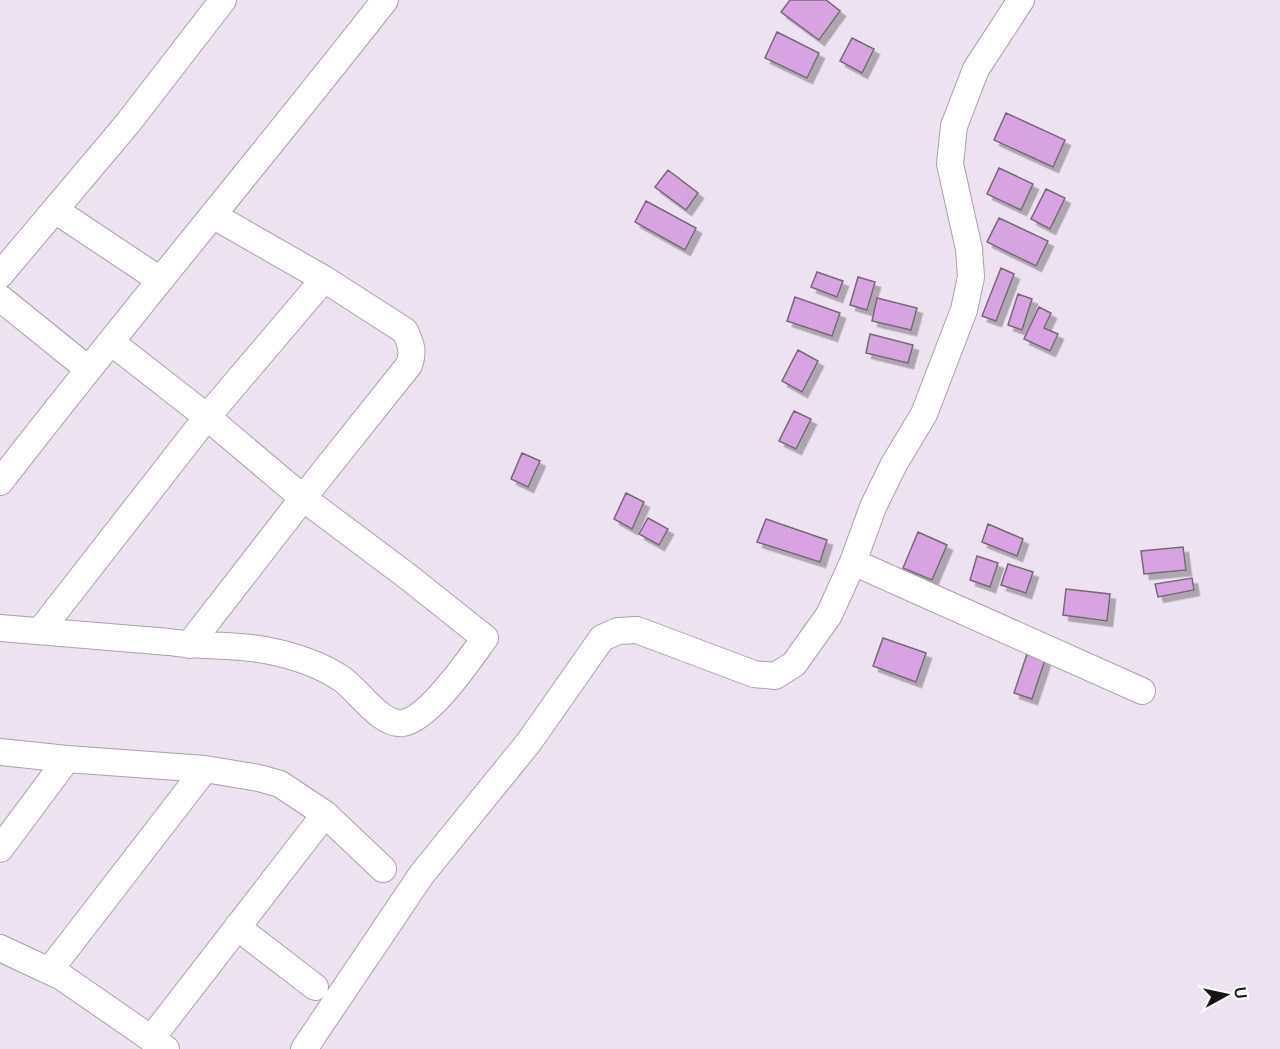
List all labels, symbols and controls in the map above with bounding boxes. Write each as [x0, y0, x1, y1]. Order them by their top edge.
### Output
north arrow [1196, 965, 1256, 1025]
text: U [1231, 986, 1252, 1000]

